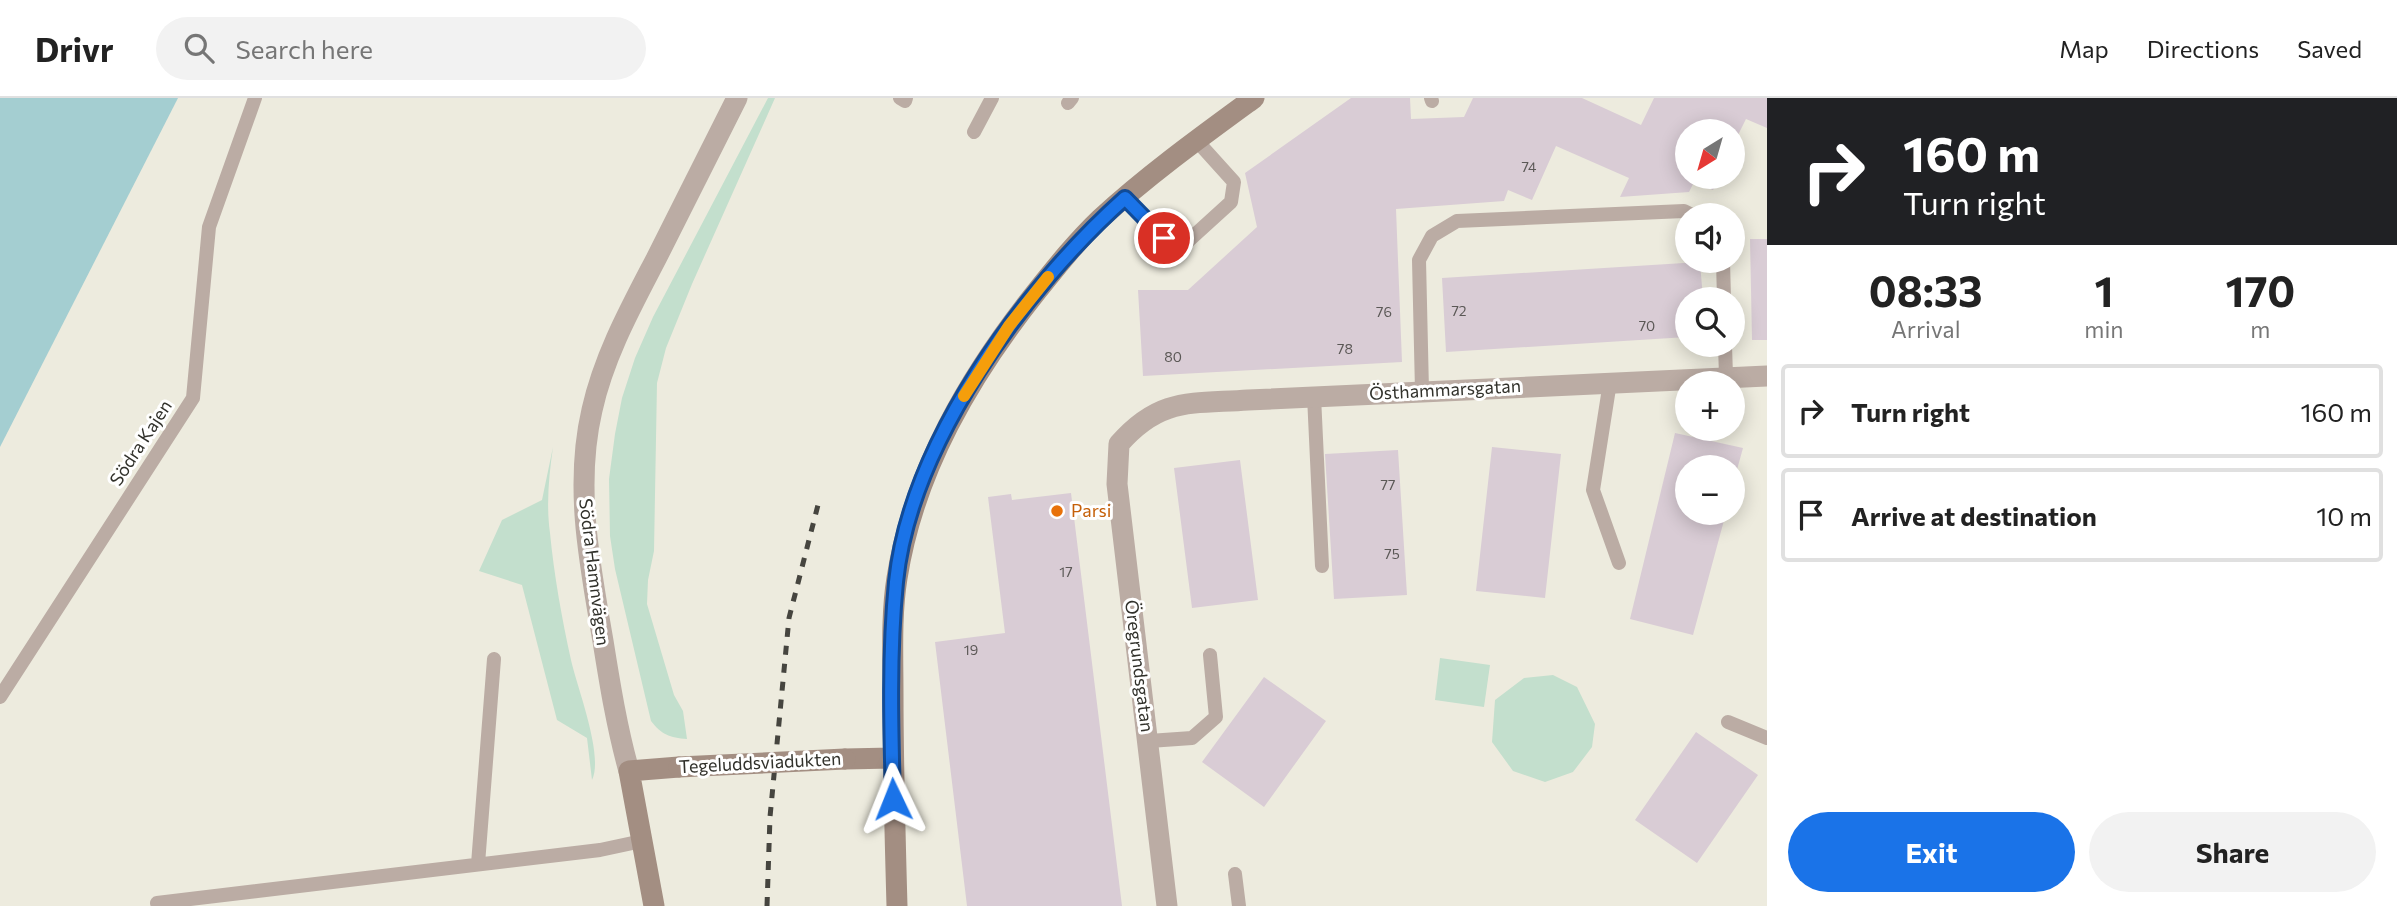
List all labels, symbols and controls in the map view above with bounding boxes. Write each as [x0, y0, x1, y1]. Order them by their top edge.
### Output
search box [156, 17, 646, 80]
text: Drivr [35, 28, 114, 69]
icon: search [180, 29, 218, 67]
text: Search here [236, 33, 373, 64]
text: Map [2059, 34, 2109, 63]
text: Directions [2147, 34, 2259, 63]
text: Saved [2297, 34, 2362, 63]
north arrow [1675, 119, 1745, 189]
map controls [1675, 119, 1745, 525]
text: 160 m [1903, 122, 2040, 182]
icon: right [1788, 126, 1879, 217]
house number: 74 [1522, 158, 1537, 175]
text: Turn right [1903, 182, 2046, 222]
button: sound [1675, 203, 1745, 273]
pin [1134, 208, 1194, 268]
icon: arrive [1145, 219, 1183, 257]
text: 08:33 [1869, 264, 1983, 316]
text: 1 [2094, 264, 2113, 316]
text: 170 [2225, 264, 2295, 316]
button: search [1675, 287, 1745, 357]
house number: 72 [1451, 302, 1467, 319]
house number: 76 [1376, 303, 1392, 320]
text: Arrival [1891, 315, 1960, 343]
text: min [2084, 315, 2124, 343]
text: m [2250, 315, 2270, 343]
house number: 70 [1639, 317, 1655, 334]
house number: 78 [1337, 340, 1353, 357]
house number: 80 [1164, 348, 1182, 365]
button: + [1675, 371, 1745, 441]
street label: Östhammarsgatan [1368, 374, 1521, 404]
icon: right [1792, 392, 1830, 430]
street label: Södra Kajen [104, 396, 176, 489]
text: Turn right [1851, 396, 1970, 427]
text: 160 m [2300, 396, 2372, 427]
button: − [1675, 455, 1745, 525]
house number: 77 [1381, 476, 1395, 493]
icon: arrive [1792, 496, 1830, 534]
street label: Södra Hamnvägen [575, 497, 615, 647]
place label: Parsi [1071, 499, 1111, 521]
text: Arrive at destination [1851, 500, 2097, 531]
text: 10 m [2316, 500, 2372, 531]
marker: Parsi [1049, 503, 1065, 519]
house number: 75 [1384, 545, 1400, 562]
house number: 17 [1059, 563, 1073, 580]
street label: Öregrundsgatan [1121, 598, 1159, 733]
house number: 19 [964, 641, 978, 658]
street label: Tegeluddsviadukten [678, 747, 842, 777]
position arrow [856, 762, 930, 836]
button: Exit [1788, 812, 2075, 892]
button: Share [2089, 812, 2376, 892]

